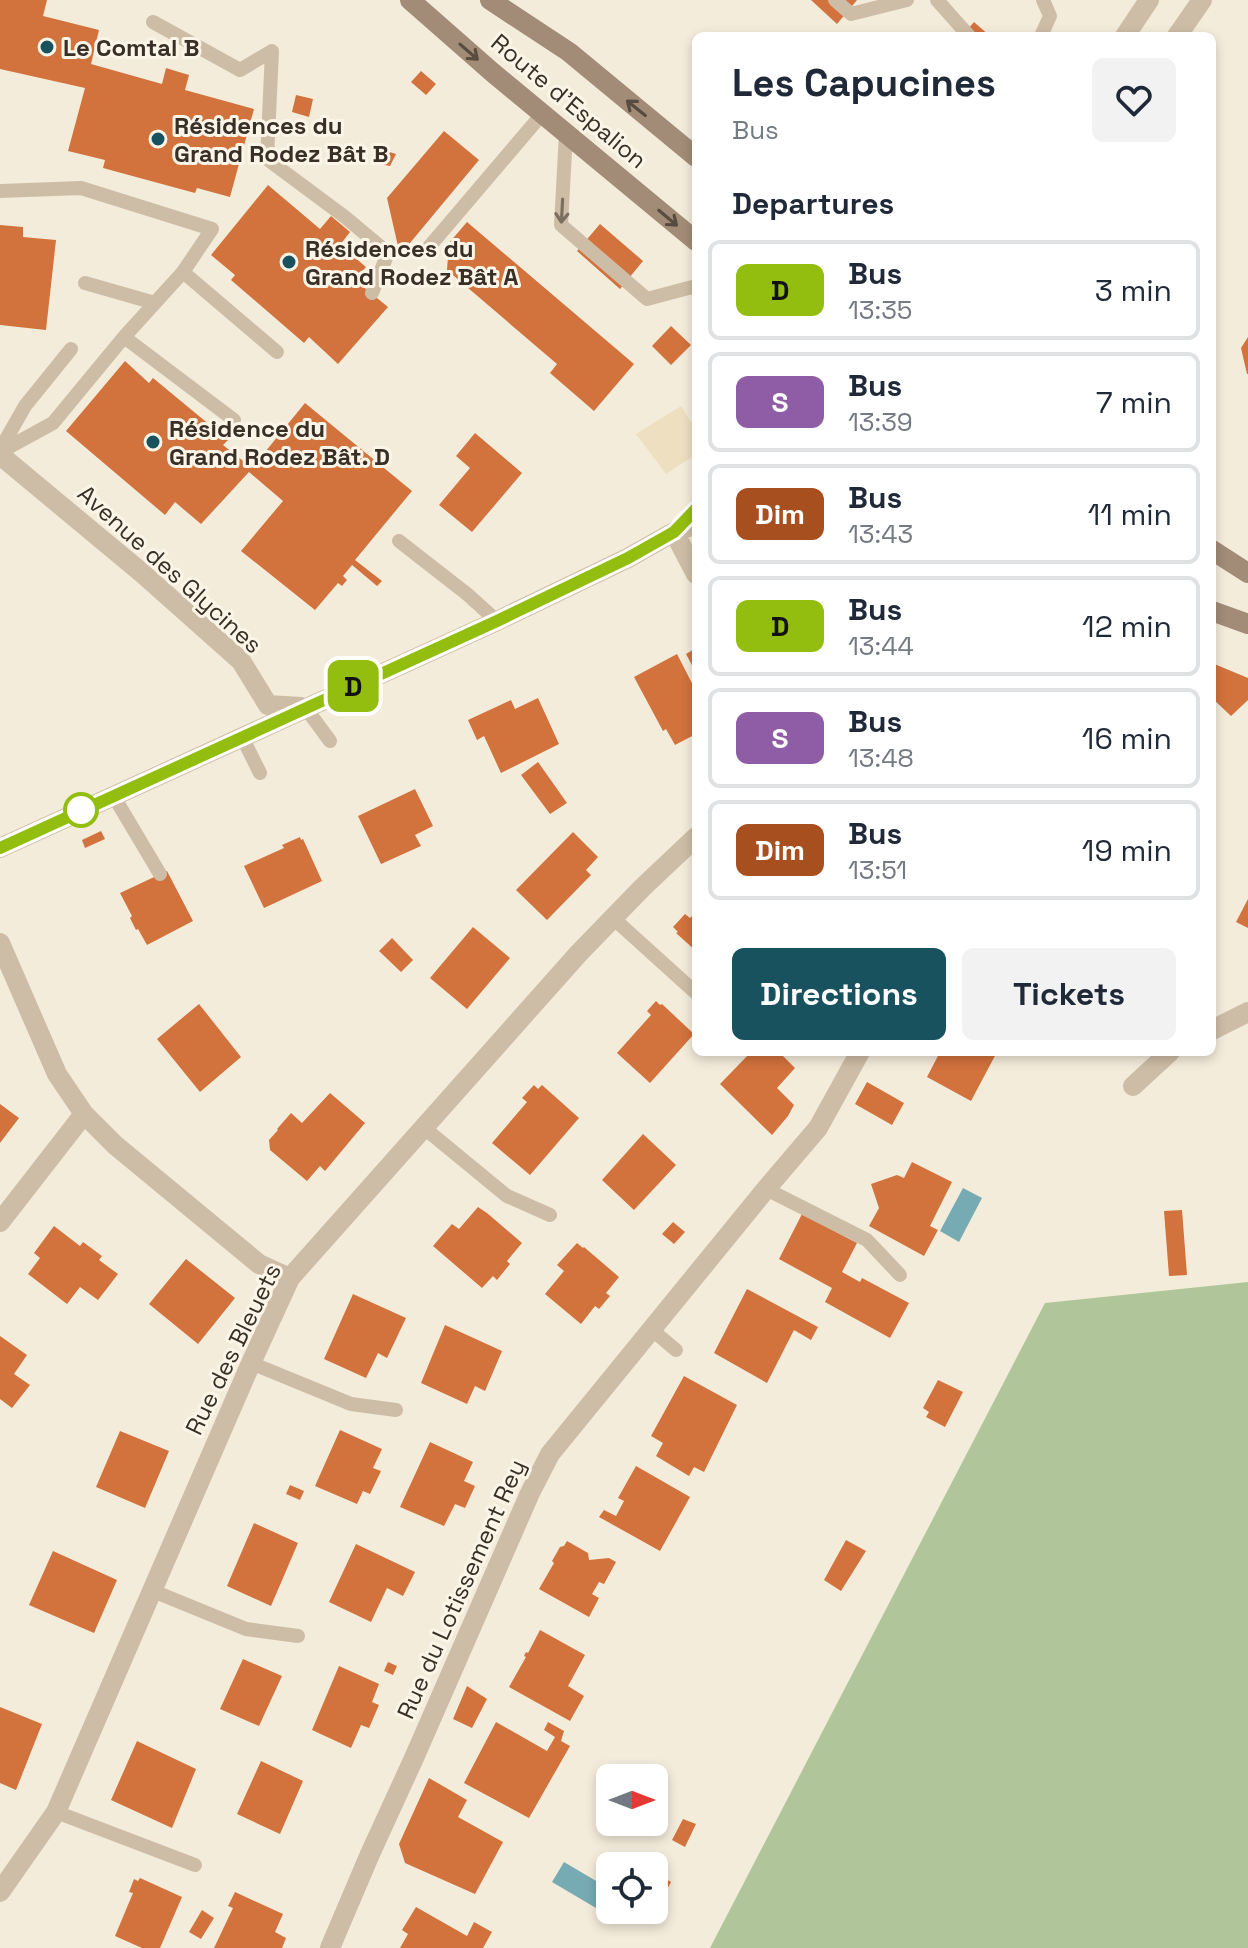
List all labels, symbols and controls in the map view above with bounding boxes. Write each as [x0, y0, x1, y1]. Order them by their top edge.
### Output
street label: Route d'Espalion [485, 27, 653, 175]
place label: Le Comtal B [63, 32, 200, 63]
marker: Le Comtal B [38, 38, 56, 56]
one-way arrow [458, 42, 478, 60]
button: heart [1092, 58, 1176, 142]
text: Les Capucines [732, 59, 996, 107]
one-way arrow [626, 99, 647, 117]
place label: Résidences du Grand Rodez Bât B [174, 110, 388, 169]
text: Bus [732, 113, 779, 147]
marker: Résidences du Grand Rodez Bât B [149, 130, 167, 148]
text: Departures [732, 184, 894, 223]
one-way arrow [554, 197, 569, 224]
one-way arrow [658, 209, 678, 227]
place label: Résidences du Grand Rodez Bât A [305, 233, 518, 292]
marker: Résidences du Grand Rodez Bât A [280, 253, 298, 271]
text: Bus [848, 254, 902, 293]
text: 3 min [1095, 271, 1172, 310]
text: D [771, 272, 789, 308]
text: 13:35 [848, 293, 912, 327]
text: Bus [848, 366, 902, 405]
text: 7 min [1096, 383, 1172, 422]
text: S [772, 384, 788, 420]
text: 13:39 [848, 405, 913, 439]
place label: Résidence du Grand Rodez Bât. D [169, 413, 390, 472]
marker: Résidence du Grand Rodez Bât. D [144, 433, 162, 451]
street label: Avenue des Glycines [71, 478, 269, 660]
text: Bus [848, 478, 902, 517]
text: 11 min [1088, 495, 1172, 534]
text: Dim [755, 496, 805, 532]
text: 13:43 [848, 517, 913, 551]
text: Bus [848, 590, 902, 629]
text: 12 min [1082, 607, 1172, 646]
text: D [771, 608, 789, 644]
text: 13:44 [848, 629, 914, 663]
line badge: D [327, 660, 379, 712]
text: D [344, 668, 362, 704]
text: Bus [848, 702, 902, 741]
text: 16 min [1082, 719, 1172, 758]
text: S [772, 720, 788, 756]
text: 13:48 [848, 741, 914, 775]
unlabelled marker [64, 793, 98, 827]
text: Bus [848, 814, 902, 853]
text: 19 min [1082, 831, 1172, 870]
text: Dim [755, 832, 805, 868]
text: 13:51 [848, 853, 907, 887]
button: Directions [732, 948, 946, 1040]
button: Tickets [962, 948, 1176, 1040]
street label: Rue des Bleuets [178, 1258, 288, 1440]
street label: Rue du Lotissement Rey [390, 1454, 532, 1724]
north arrow [596, 1764, 668, 1836]
map controls [596, 1764, 668, 1924]
button: locate [596, 1852, 668, 1924]

